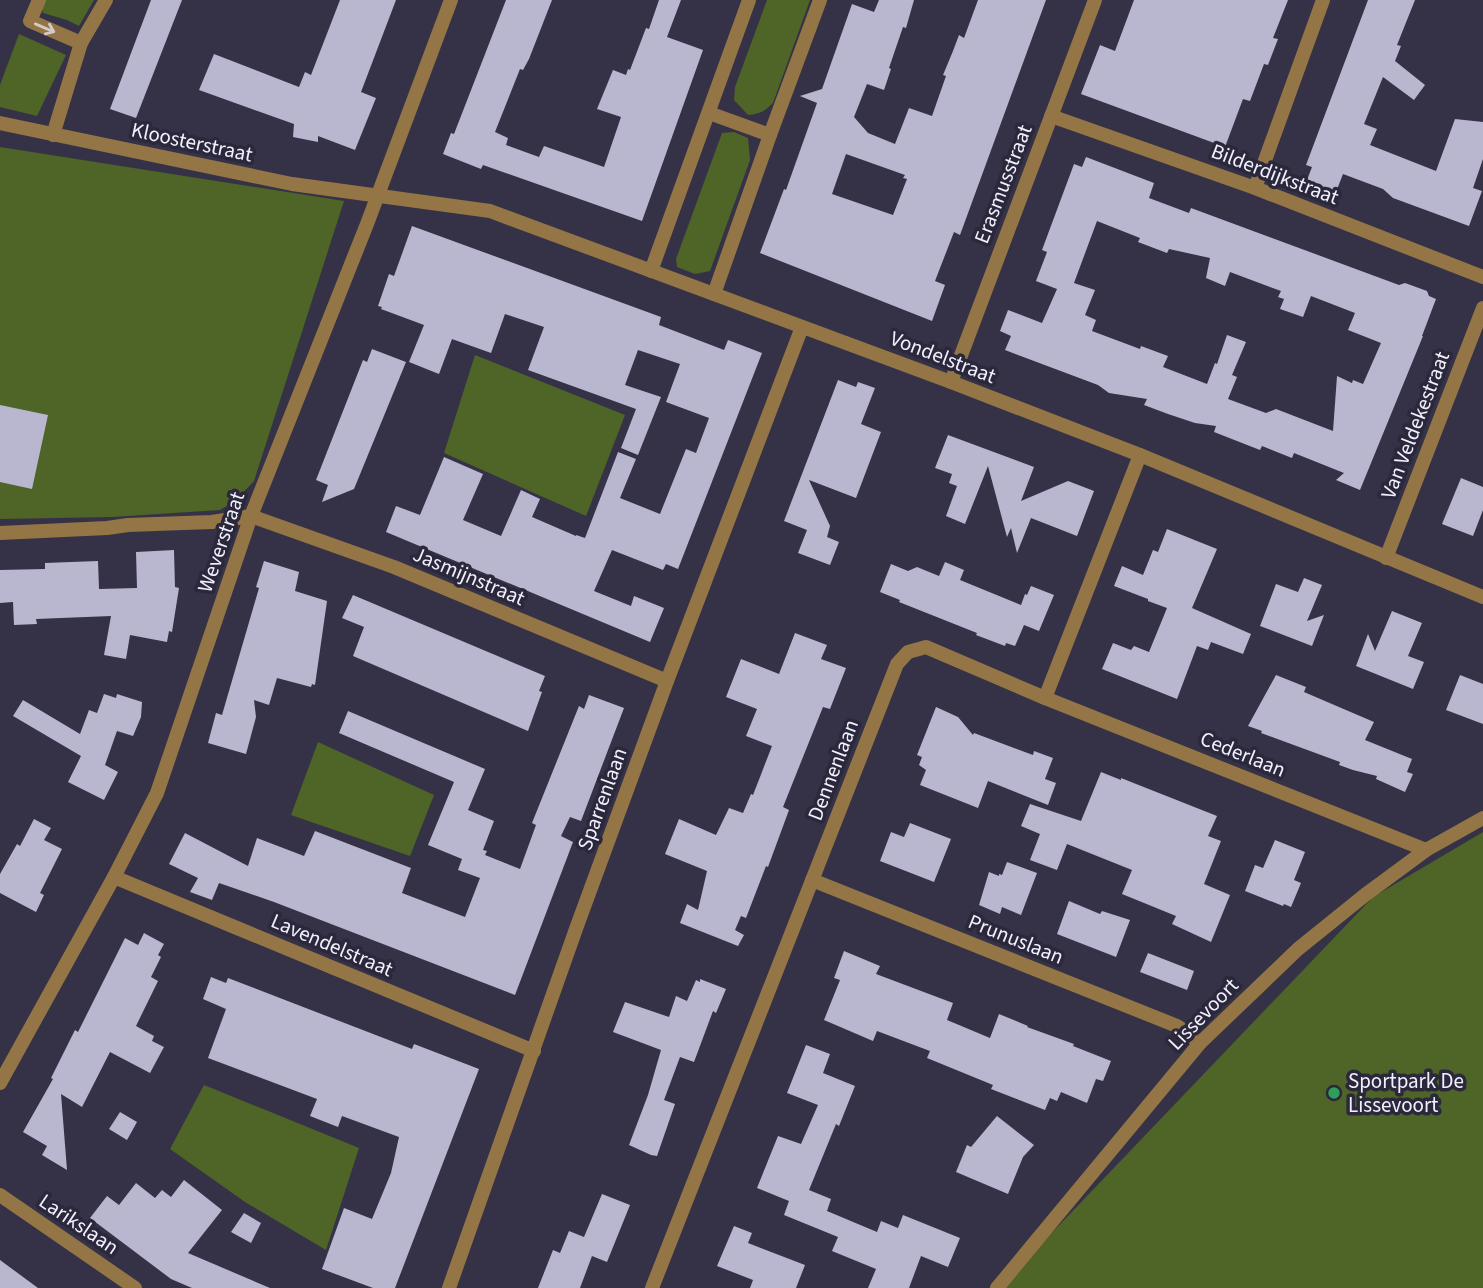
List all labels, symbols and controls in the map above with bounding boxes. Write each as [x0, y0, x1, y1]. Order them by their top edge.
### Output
one-way arrow [34, 22, 55, 35]
street label: Kloosterstraat [129, 115, 255, 169]
street label: Erasmusstraat [967, 120, 1039, 248]
street label: Bilderdijkstraat [1207, 136, 1343, 212]
street label: Vondelstraat [886, 323, 1000, 391]
street label: Van Veldekestraat [1373, 347, 1457, 503]
street label: Weverstraat [190, 488, 252, 596]
street label: Jasmijnstraat [408, 539, 530, 613]
street label: Dennenlaan [800, 715, 866, 825]
street label: Cederlaan [1196, 723, 1290, 785]
street label: Sparrenlaan [570, 743, 634, 855]
street label: Lavendelstraat [266, 906, 398, 984]
street label: Prunuslaan [964, 906, 1068, 972]
street label: Lissevoort [1161, 971, 1245, 1057]
place label: Sportpark De Lissevoort [1348, 1066, 1464, 1120]
marker: Sportpark De Lissevoort [1326, 1085, 1342, 1101]
street label: Larikslaan [33, 1186, 125, 1262]

